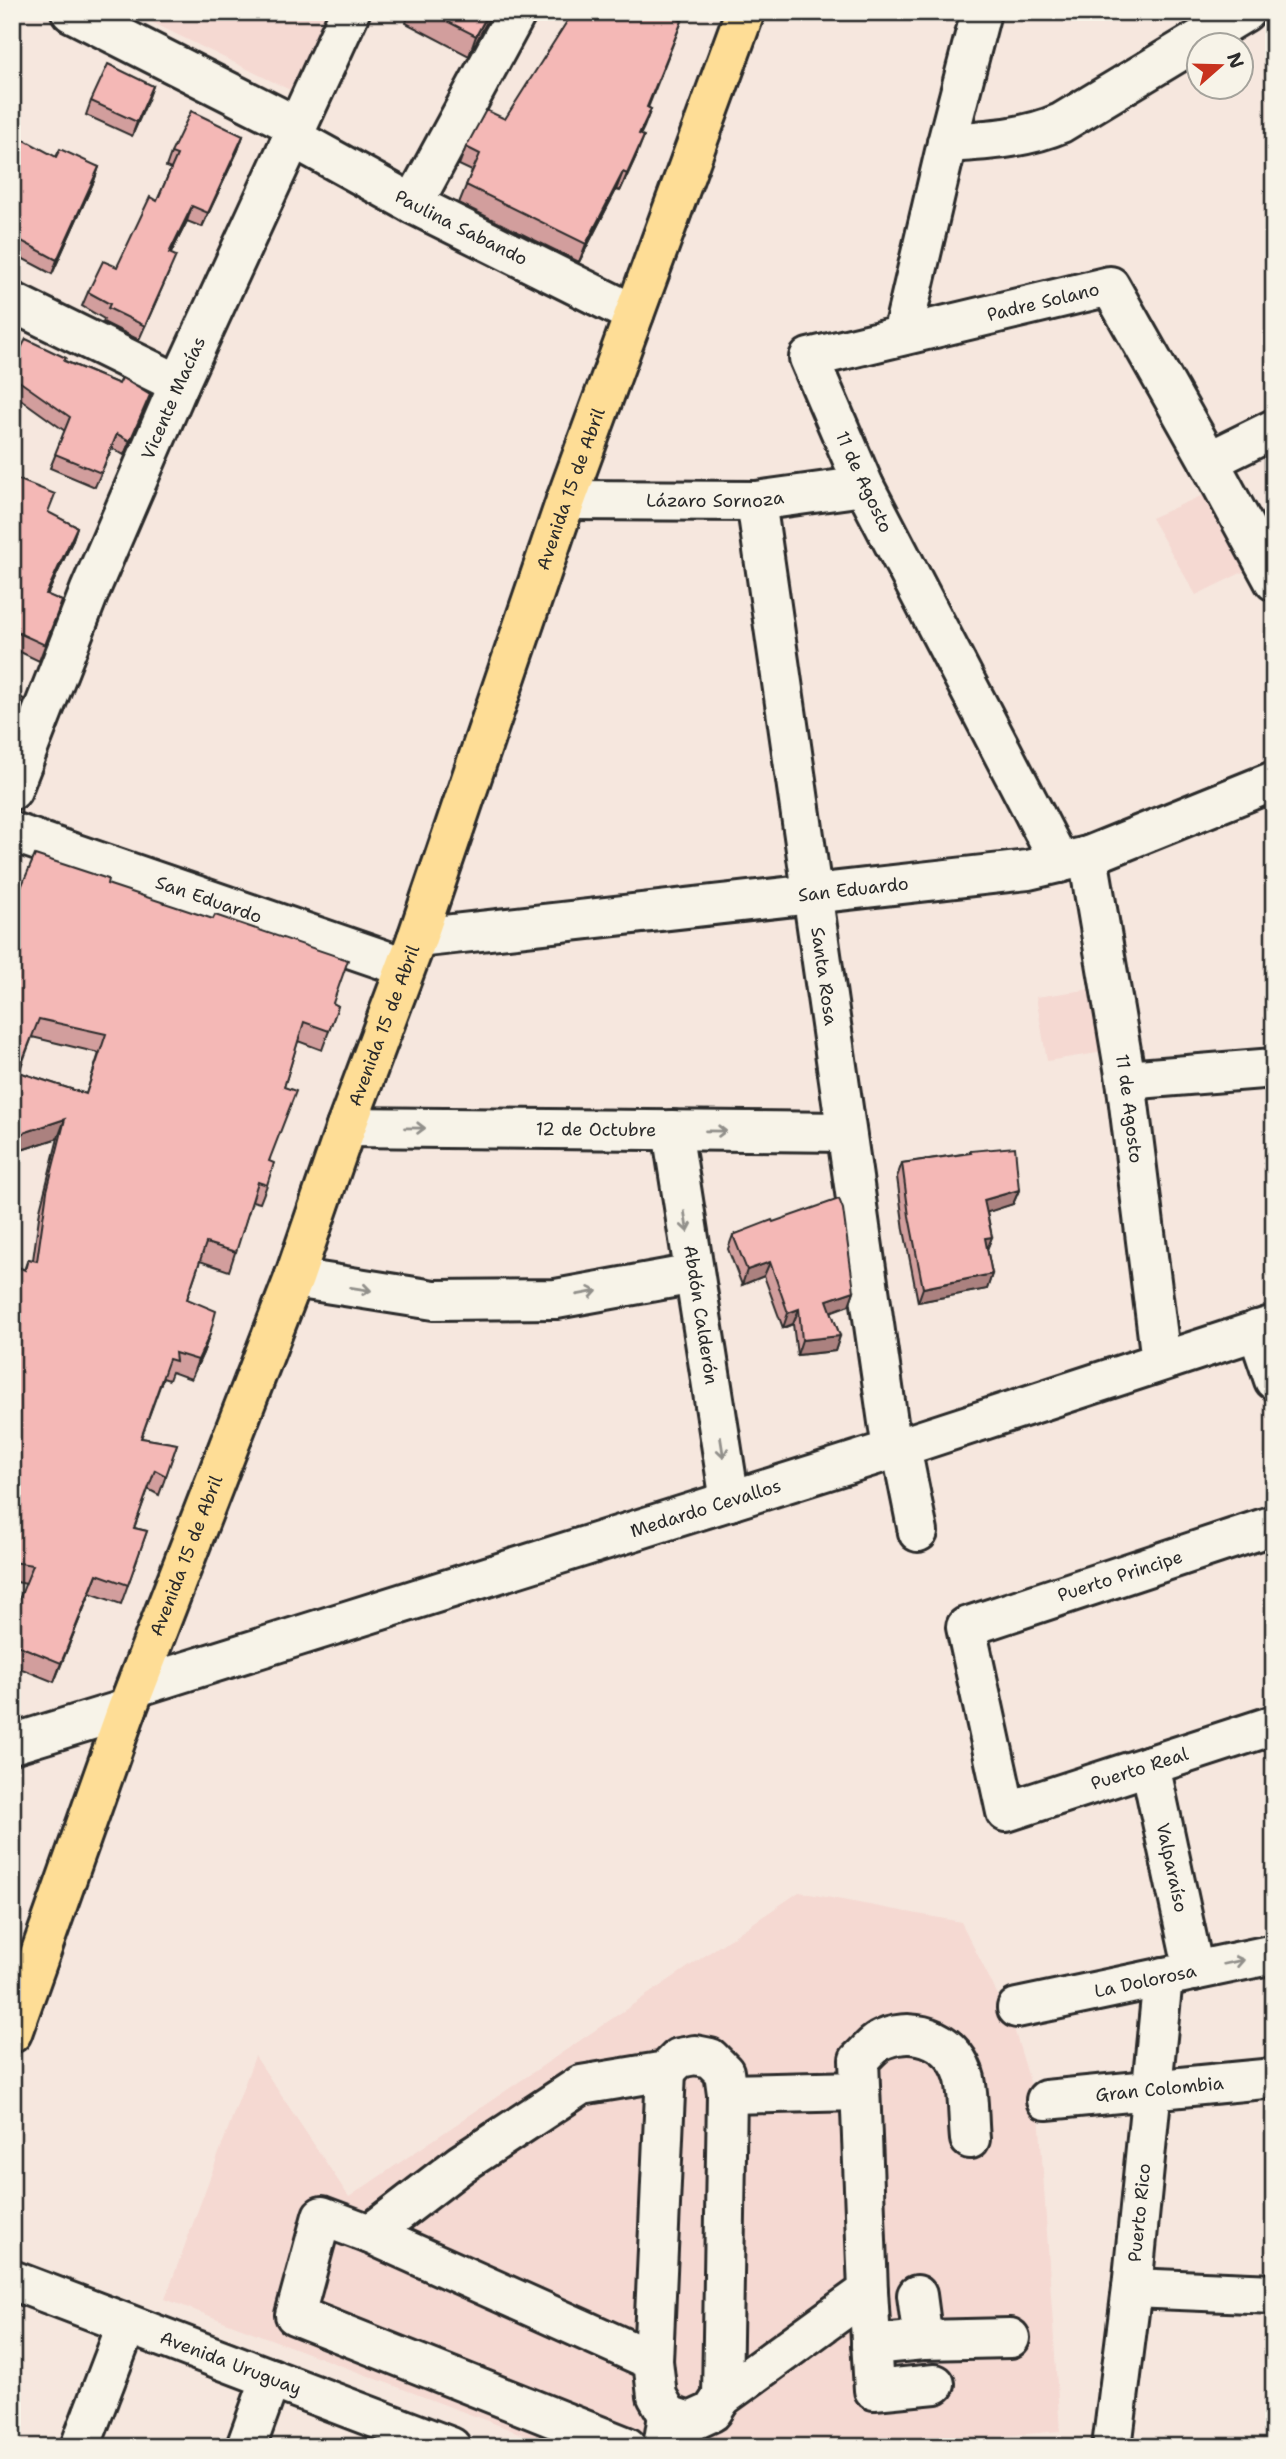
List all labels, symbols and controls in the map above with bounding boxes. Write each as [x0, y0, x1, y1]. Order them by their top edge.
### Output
north arrow [1184, 32, 1254, 102]
text: N [1221, 49, 1250, 72]
street label: Paulina Sabando [391, 184, 531, 271]
street label: Padre Solano [985, 277, 1102, 327]
street label: Vicente Macías [136, 333, 211, 463]
street label: Avenida 15 de Abril [531, 404, 611, 573]
street label: 11 de Agosto [830, 427, 898, 537]
street label: Lázaro Sornoza [646, 485, 785, 513]
street label: San Eduardo [152, 870, 265, 929]
street label: San Eduardo [797, 871, 910, 908]
street label: Santa Rosa [805, 925, 843, 1027]
street label: Avenida 15 de Abril [343, 941, 425, 1110]
street label: 11 de Agosto [1110, 1052, 1148, 1164]
street label: 12 de Octubre [536, 1117, 656, 1142]
one-way arrow [403, 1121, 426, 1135]
one-way arrow [704, 1124, 727, 1138]
one-way arrow [680, 1210, 693, 1233]
street label: Abdón Calderón [678, 1243, 724, 1386]
one-way arrow [349, 1283, 372, 1296]
one-way arrow [576, 1286, 598, 1299]
one-way arrow [716, 1435, 729, 1458]
street label: Avenida 15 de Abril [144, 1472, 229, 1640]
street label: Medardo Cevallos [627, 1473, 784, 1543]
street label: Puerto Principe [1054, 1544, 1186, 1608]
street label: Puerto Real [1088, 1741, 1192, 1796]
street label: Valparaíso [1151, 1821, 1193, 1915]
one-way arrow [1222, 1955, 1245, 1969]
street label: La Dolorosa [1092, 1959, 1198, 2003]
street label: Gran Colombia [1094, 2071, 1225, 2107]
street label: Puerto Rico [1123, 2162, 1156, 2263]
street label: Avenida Uruguay [157, 2325, 305, 2401]

